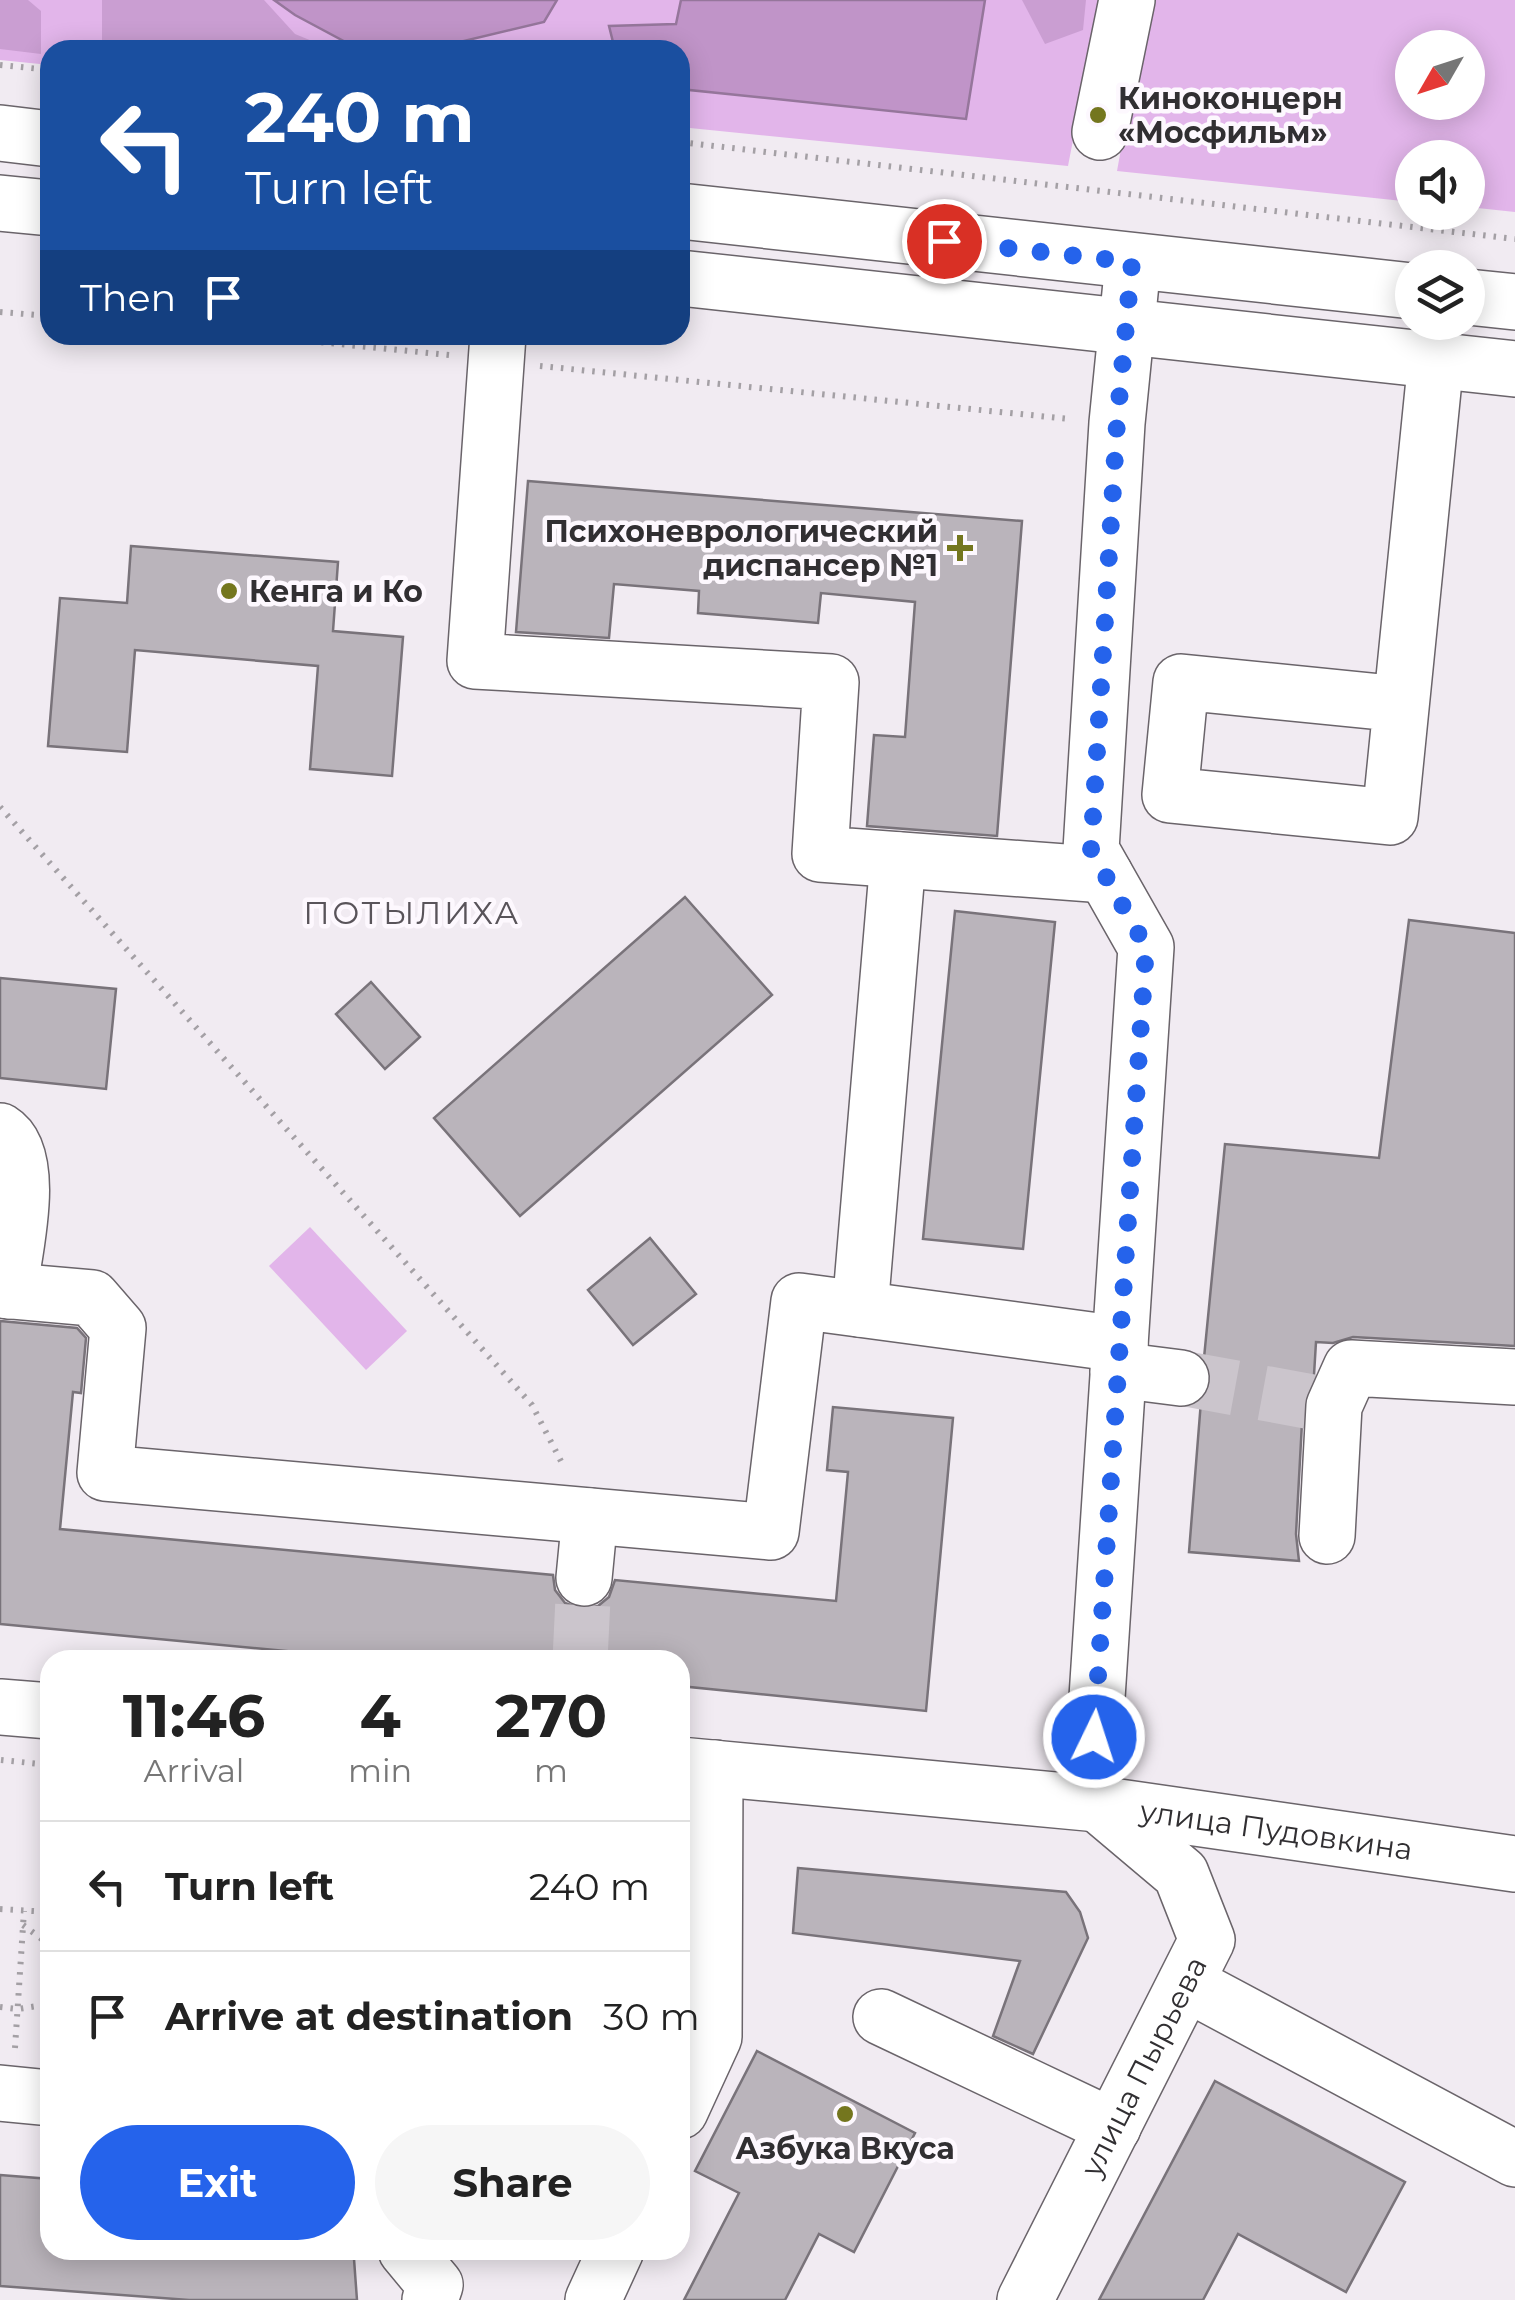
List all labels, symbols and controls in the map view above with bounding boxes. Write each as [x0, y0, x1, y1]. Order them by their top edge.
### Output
north arrow [1395, 30, 1485, 120]
map controls [1395, 30, 1485, 340]
text: 240 m [245, 74, 475, 160]
icon: left [80, 80, 210, 210]
place label: Киноконцерн «Мосфильм» [1118, 80, 1343, 151]
marker: Киноконцерн «Мосфильм» [1087, 104, 1109, 126]
button: sound [1395, 140, 1485, 230]
text: Turn left [245, 160, 433, 215]
pin [902, 199, 987, 284]
icon: arrive [917, 214, 972, 269]
button: layers [1395, 250, 1485, 340]
icon: arrive [196, 270, 251, 325]
text: Then [80, 274, 176, 321]
place label: Психоневрологический диспансер №1 [544, 513, 938, 584]
marker: Психоневрологический диспансер №1 [947, 535, 973, 561]
place label: Кенга и Ко [249, 573, 423, 610]
marker: Кенга и Ко [218, 580, 240, 602]
district label: ПОТЫЛИХА [303, 893, 521, 932]
text: 11:46 [123, 1679, 265, 1752]
text: 4 [359, 1679, 401, 1752]
text: 270 [495, 1679, 607, 1752]
position arrow [1042, 1685, 1146, 1789]
text: Arrival [144, 1751, 244, 1790]
text: min [348, 1751, 412, 1790]
text: m [534, 1751, 568, 1790]
street label: улица Пудовкина [1137, 1792, 1415, 1868]
icon: left [80, 1859, 135, 1914]
text: Turn left [165, 1863, 334, 1910]
text: 240 m [529, 1863, 650, 1910]
street label: улица Пырьева [1072, 1950, 1214, 2183]
icon: arrive [80, 1989, 135, 2044]
text: Arrive at destination [165, 1993, 573, 2040]
text: 30 m [603, 1993, 700, 2040]
marker: Азбука Вкуса [834, 2103, 856, 2125]
button: Exit [80, 2125, 355, 2240]
button: Share [375, 2125, 650, 2240]
place label: Азбука Вкуса [735, 2130, 955, 2167]

